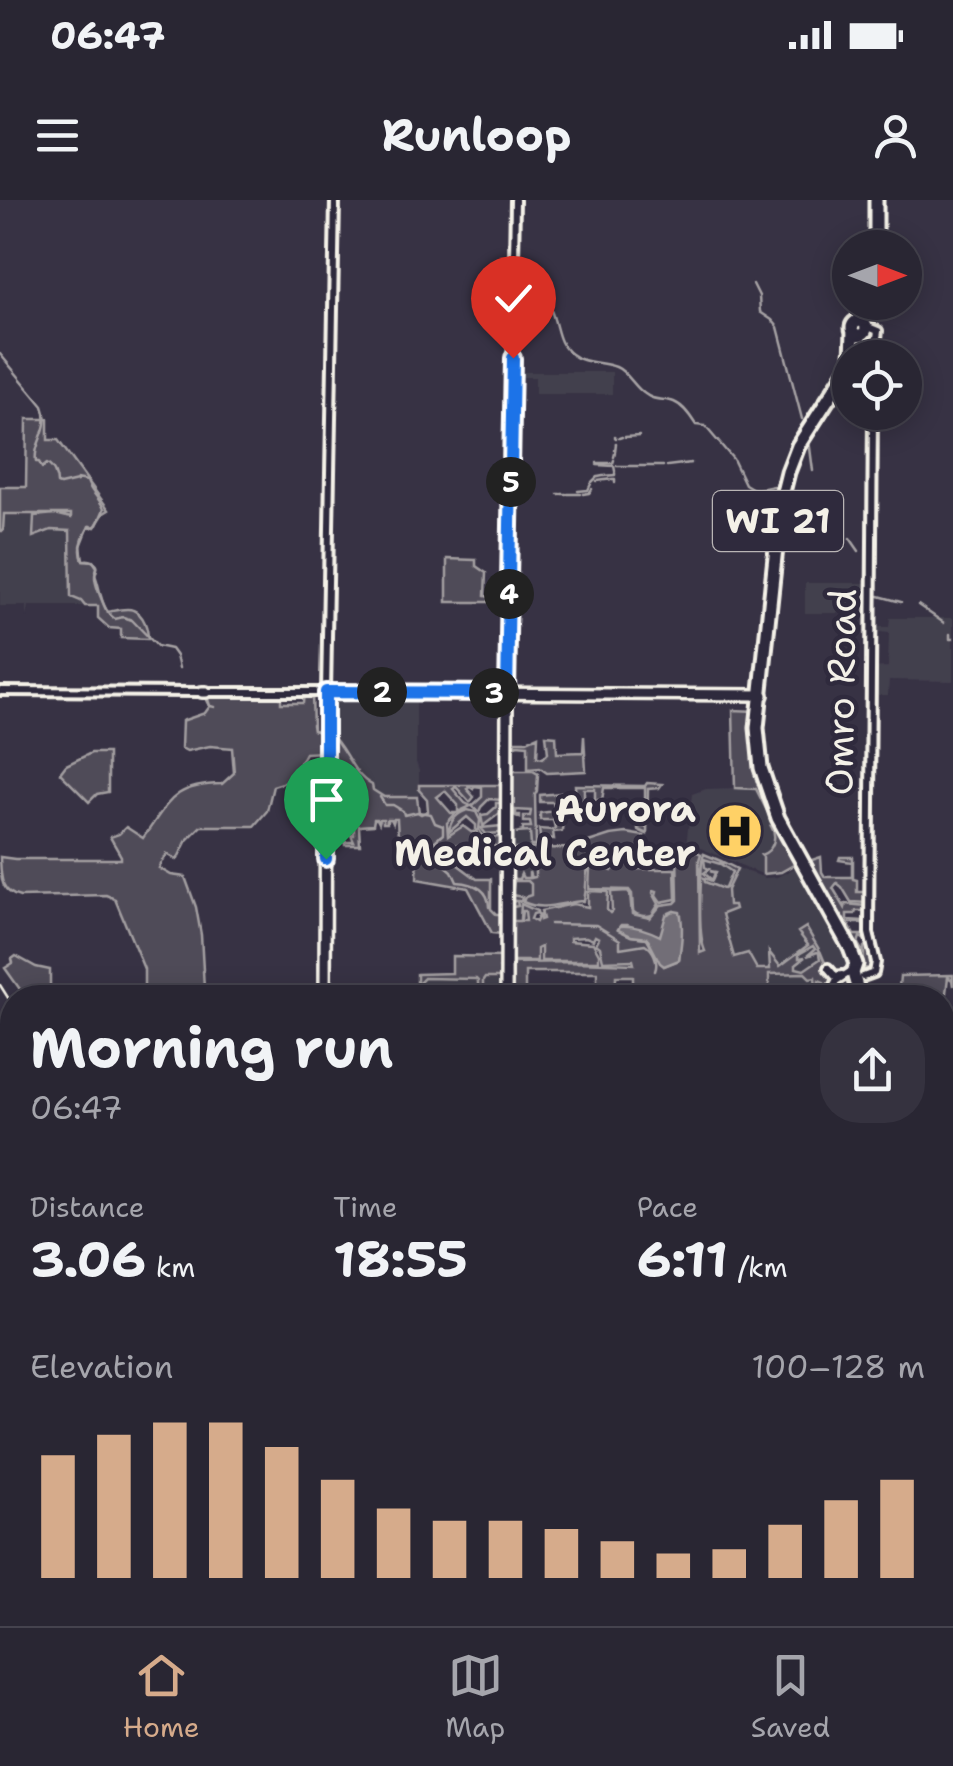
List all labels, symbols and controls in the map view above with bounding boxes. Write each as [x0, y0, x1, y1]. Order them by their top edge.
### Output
text: 06:47 [50, 10, 165, 61]
text: Runloop [381, 105, 572, 165]
icon: menu [30, 108, 85, 163]
icon: person [868, 108, 923, 163]
north arrow [832, 230, 922, 320]
map controls [832, 230, 922, 430]
pin [471, 256, 556, 359]
icon: check [486, 271, 541, 326]
button: locate [832, 340, 922, 430]
pin: 5 [486, 457, 536, 507]
text: 5 [502, 463, 520, 501]
road number: WI 21 [713, 491, 843, 551]
pin: 4 [484, 569, 534, 619]
text: 4 [499, 575, 519, 613]
street label: Omro Road [813, 588, 868, 796]
pin: 2 [357, 667, 407, 717]
pin: 3 [469, 668, 519, 718]
text: 2 [372, 673, 392, 711]
text: 3 [484, 674, 504, 712]
pin [284, 757, 369, 860]
icon: arrive [299, 772, 354, 827]
place label: Aurora Medical Center [394, 783, 696, 878]
hospital icon: Aurora Medical Center [705, 801, 765, 861]
text: Morning run [30, 1011, 394, 1085]
button: share [820, 1018, 925, 1123]
text: 06:47 [30, 1086, 123, 1129]
text: Distance [30, 1188, 145, 1226]
text: Time [333, 1188, 398, 1226]
text: Pace [637, 1188, 698, 1226]
text: 3.06 [30, 1226, 146, 1293]
text: 18:55 [333, 1226, 468, 1293]
text: 6:11 [637, 1226, 728, 1293]
text: km [146, 1248, 195, 1286]
text: /km [728, 1248, 788, 1286]
text: Elevation [30, 1345, 173, 1388]
text: 100–128 m [751, 1345, 925, 1388]
tab: Home [123, 1648, 200, 1746]
tab: Map [445, 1648, 505, 1746]
tab: Saved [751, 1648, 830, 1746]

